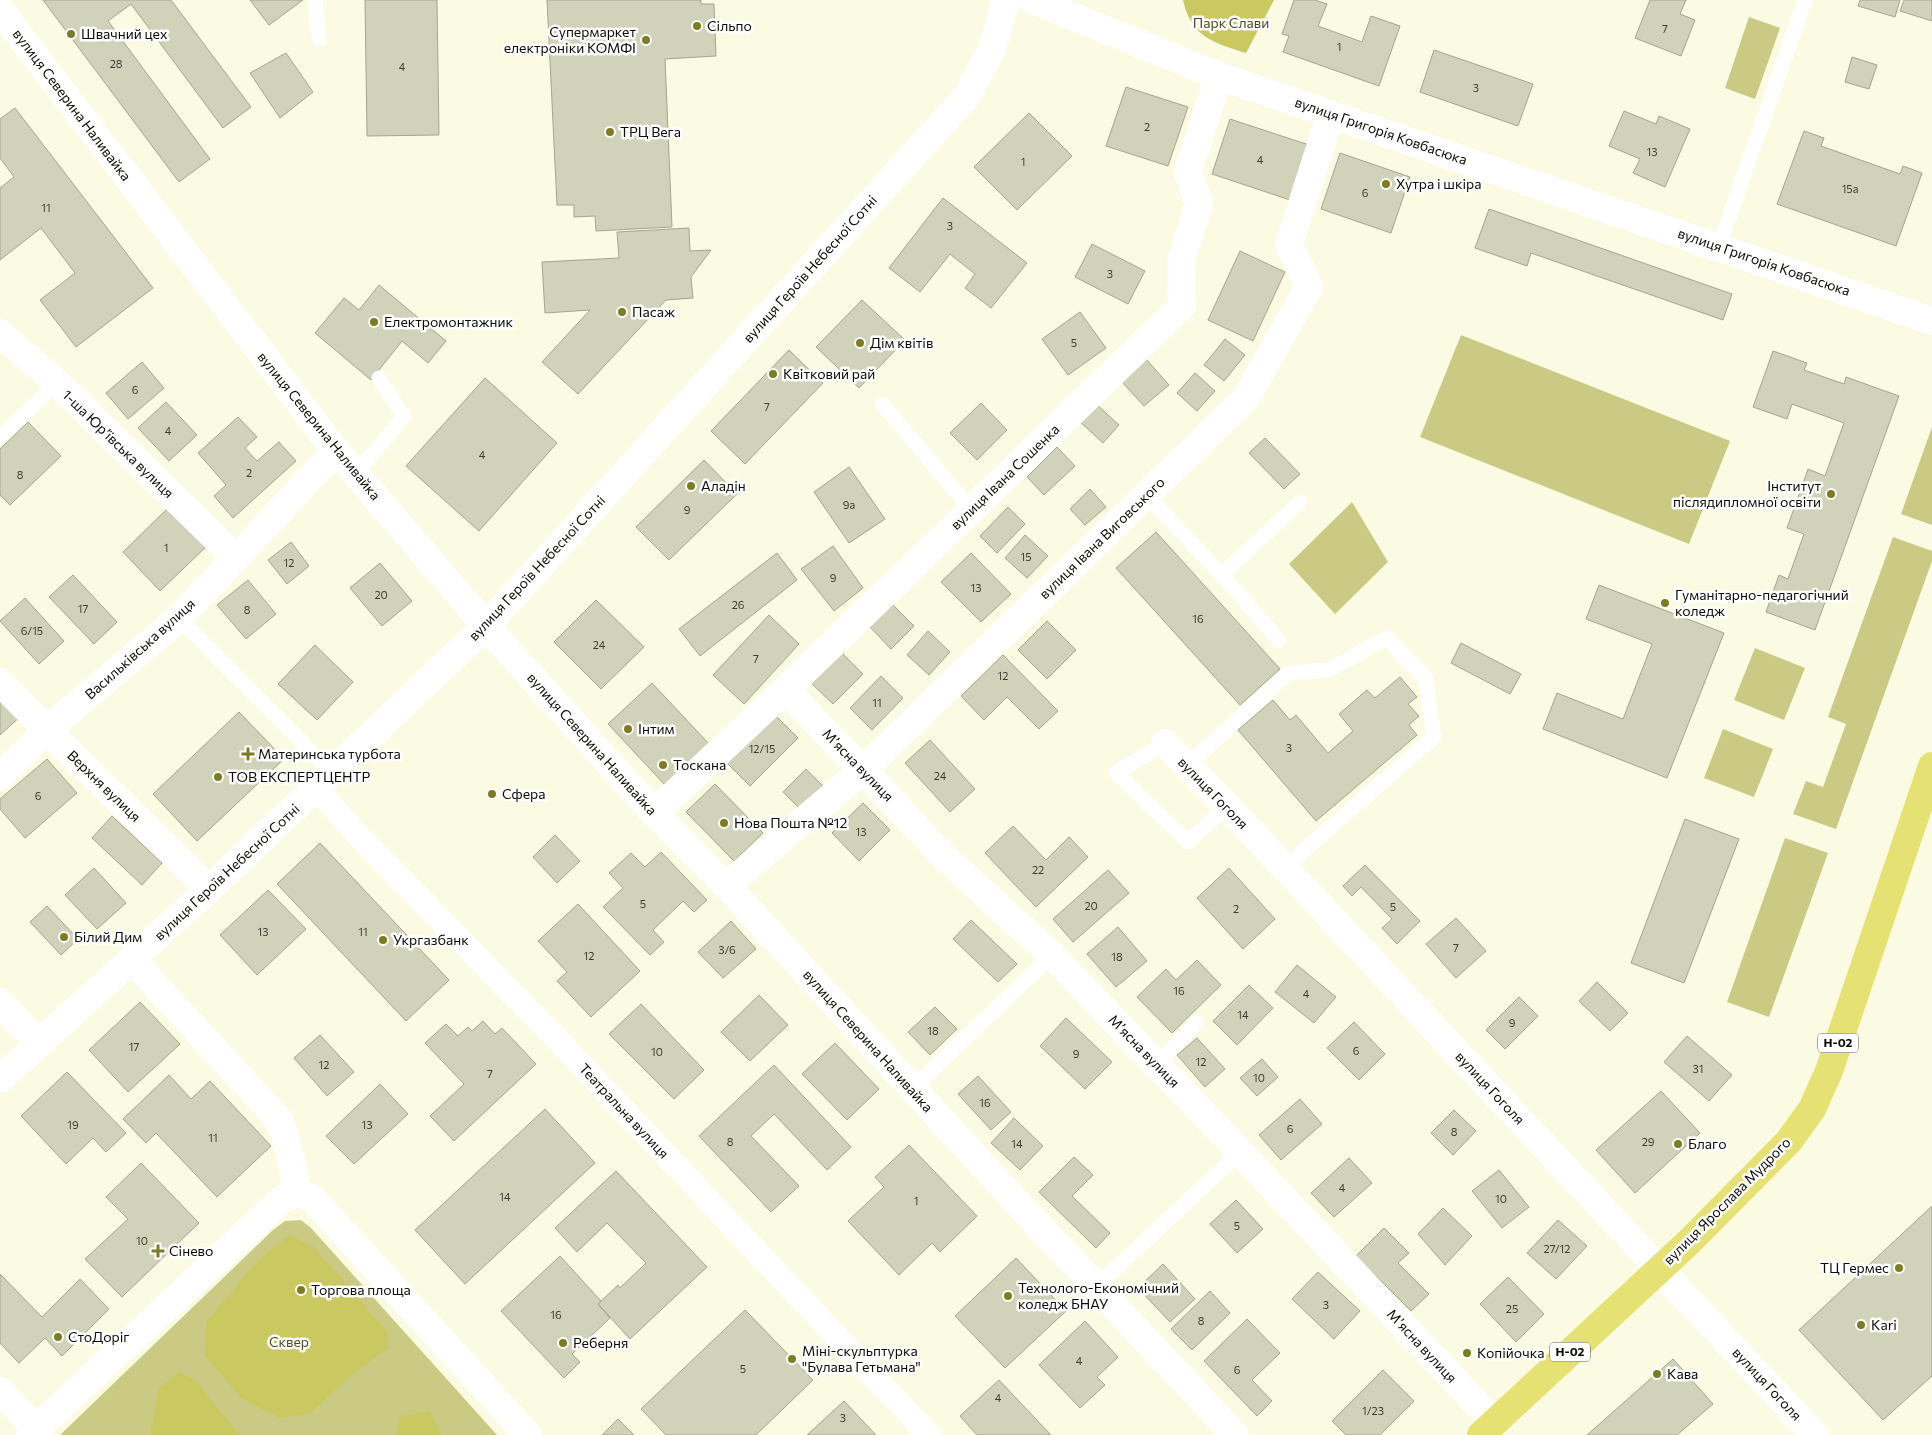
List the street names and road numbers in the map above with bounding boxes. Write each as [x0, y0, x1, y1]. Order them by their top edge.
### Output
street label: вулиця Северина Наливайка [10, 25, 135, 184]
street label: вулиця Григорія Ковбасюка [1293, 93, 1470, 168]
street label: вулиця Героїв Небесної Сотні [739, 192, 880, 346]
street label: вулиця Григорія Ковбасюка [1676, 224, 1853, 299]
street label: вулиця Северина Наливайка [254, 348, 384, 503]
street label: 1-ша Юрʼївська вулиця [59, 386, 178, 501]
street label: вулиця Івана Сошенка [947, 420, 1063, 533]
street label: вулиця Івана Виговського [1035, 473, 1168, 602]
street label: вулиця Героїв Небесної Сотні [465, 492, 608, 644]
street label: Васильківська вулиця [81, 595, 198, 703]
street label: вулиця Северина Наливайка [524, 669, 661, 818]
street label: Мʼясна вулиця [819, 725, 897, 805]
street label: Верхня вулиця [64, 746, 145, 825]
street label: вулиця Гоголя [1175, 753, 1252, 832]
street label: вулиця Героїв Небесної Сотні [151, 800, 303, 943]
street label: вулиця Северина Наливайка [800, 966, 937, 1115]
street label: Мʼясна вулиця [1105, 1011, 1183, 1091]
road number: Н-02 [1818, 1034, 1858, 1052]
street label: вулиця Гоголя [1452, 1048, 1528, 1128]
street label: Театральна вулиця [576, 1060, 673, 1162]
street label: вулиця Ярослава Мудрого [1660, 1134, 1794, 1268]
street label: Мʼясна вулиця [1384, 1305, 1461, 1386]
road number: Н-02 [1550, 1342, 1590, 1361]
street label: вулиця Гоголя [1729, 1344, 1805, 1424]

